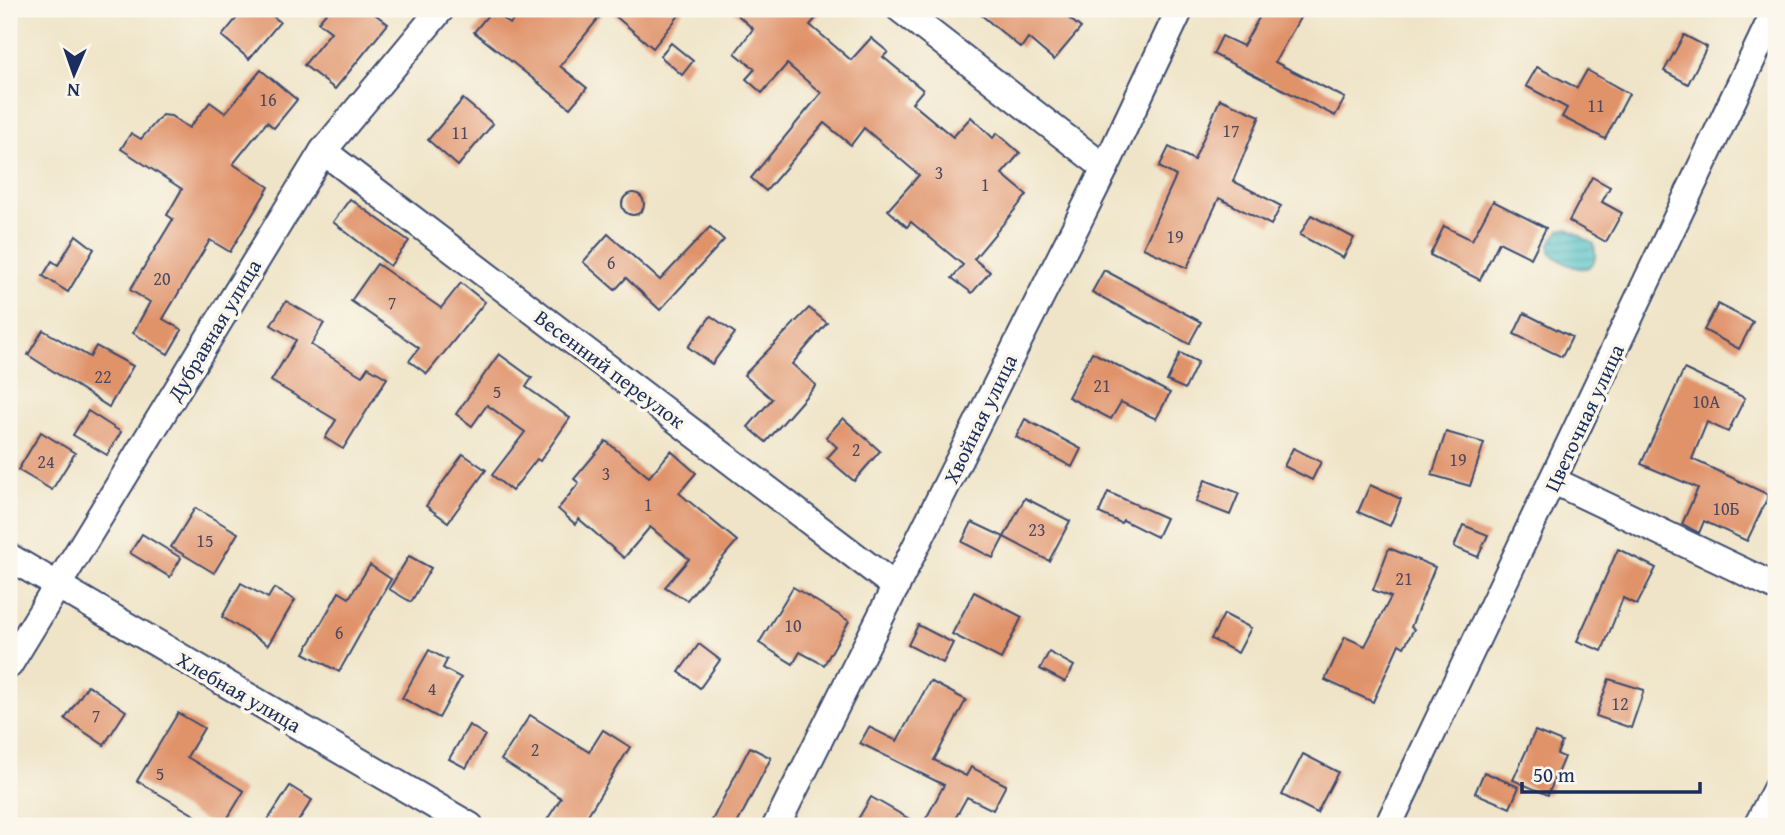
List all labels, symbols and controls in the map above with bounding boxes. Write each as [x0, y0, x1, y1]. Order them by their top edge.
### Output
north arrow [38, 38, 108, 108]
text: N [66, 77, 80, 105]
house number: 16 [259, 86, 277, 113]
house number: 11 [1587, 92, 1605, 119]
house number: 17 [1222, 117, 1240, 144]
house number: 11 [451, 119, 469, 146]
house number: 3 [935, 159, 943, 186]
house number: 1 [981, 171, 989, 198]
house number: 19 [1166, 223, 1184, 250]
house number: 6 [607, 249, 615, 276]
street label: Дубравная улица [159, 253, 269, 408]
house number: 20 [153, 265, 171, 292]
house number: 7 [388, 289, 396, 316]
street label: Весенний переулок [528, 302, 692, 436]
street label: Цветочная улица [1536, 339, 1632, 497]
street label: Хвойная улица [935, 349, 1025, 489]
house number: 22 [94, 363, 112, 390]
house number: 21 [1093, 372, 1111, 399]
house number: 5 [493, 378, 501, 405]
house number: 10А [1692, 388, 1720, 415]
house number: 2 [852, 436, 860, 463]
house number: 19 [1449, 446, 1467, 473]
house number: 24 [37, 448, 55, 475]
house number: 3 [602, 460, 610, 487]
house number: 1 [644, 491, 652, 518]
house number: 10Б [1712, 495, 1740, 522]
house number: 23 [1028, 516, 1046, 543]
house number: 15 [196, 527, 214, 554]
house number: 21 [1395, 565, 1413, 592]
house number: 10 [784, 612, 802, 639]
house number: 6 [335, 619, 343, 646]
street label: Хлебная улица [171, 644, 307, 740]
house number: 4 [428, 675, 436, 702]
house number: 12 [1611, 690, 1629, 717]
house number: 7 [92, 702, 100, 729]
house number: 2 [531, 736, 539, 763]
scale bar [1522, 751, 1701, 795]
text: 50 m [1533, 759, 1575, 790]
house number: 5 [156, 760, 164, 787]

